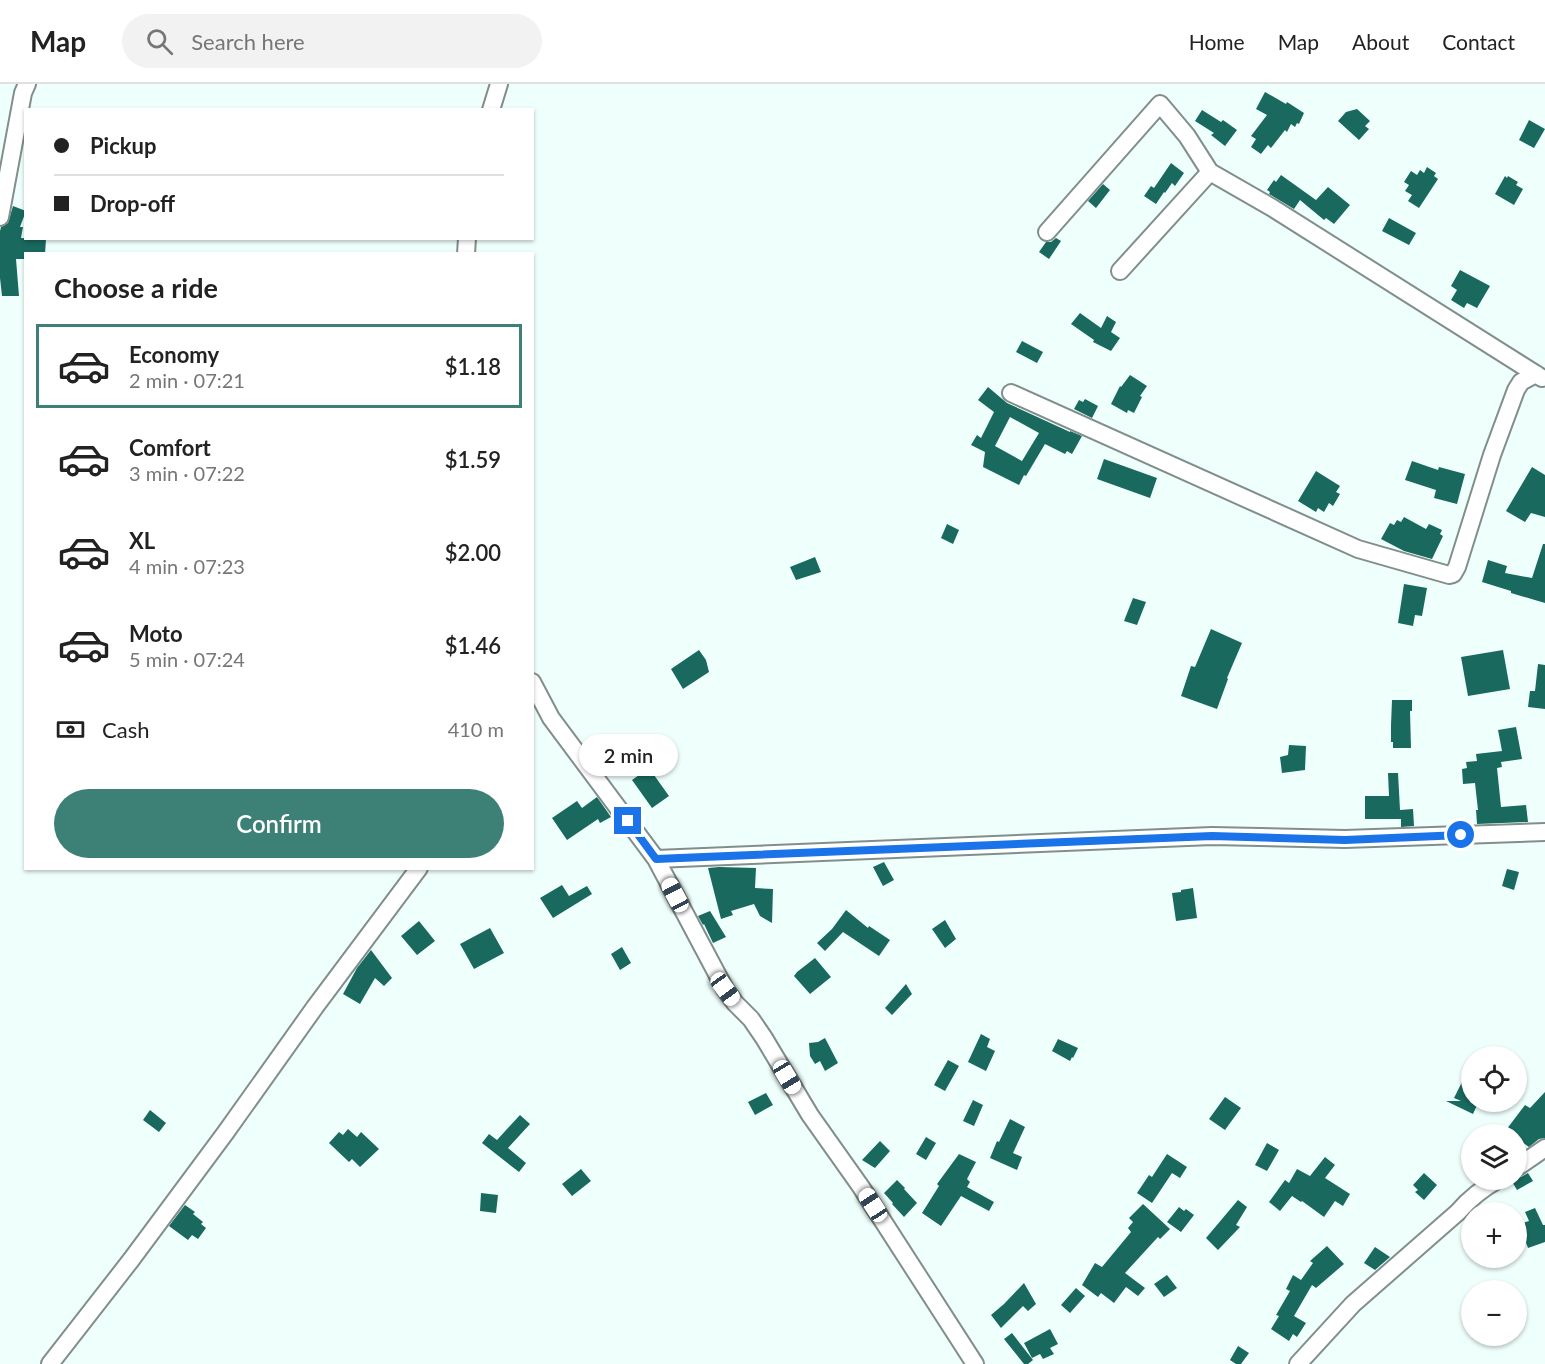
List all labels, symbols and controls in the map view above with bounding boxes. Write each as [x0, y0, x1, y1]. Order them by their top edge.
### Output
search box [122, 14, 542, 68]
text: Map [30, 24, 86, 58]
icon: search [143, 25, 176, 58]
text: Search here [191, 28, 305, 55]
text: Home [1189, 29, 1245, 54]
text: Map [1278, 29, 1319, 54]
text: About [1352, 29, 1409, 54]
text: Contact [1442, 29, 1515, 54]
text: Pickup [90, 132, 156, 159]
text: Drop-off [90, 190, 175, 217]
text: Choose a ride [54, 271, 218, 304]
icon: car [57, 339, 111, 393]
text: Economy [129, 341, 219, 368]
text: $1.18 [445, 353, 501, 380]
text: 2 min · 07:21 [129, 368, 245, 392]
icon: car [57, 432, 111, 486]
text: Comfort [129, 434, 211, 461]
text: $1.59 [445, 446, 501, 473]
text: 3 min · 07:22 [129, 461, 245, 485]
icon: car [57, 525, 111, 579]
text: XL [129, 527, 155, 554]
text: $2.00 [445, 539, 501, 566]
text: 4 min · 07:23 [129, 554, 245, 578]
icon: car [57, 618, 111, 672]
text: Moto [129, 620, 183, 647]
text: $1.46 [445, 632, 501, 659]
text: 5 min · 07:24 [129, 647, 245, 671]
icon: cash [54, 713, 87, 746]
text: Cash [102, 716, 149, 743]
text: 410 m [448, 717, 504, 741]
callout: 2 min [578, 734, 678, 776]
text: 2 min [604, 743, 653, 767]
button: Confirm [54, 789, 504, 858]
route end [614, 807, 641, 834]
route start [1447, 821, 1474, 848]
car [659, 875, 691, 915]
car [707, 969, 743, 1009]
map controls [1461, 1046, 1527, 1346]
button: locate [1461, 1046, 1527, 1112]
car [770, 1057, 804, 1097]
button: layers [1461, 1124, 1527, 1190]
car [856, 1185, 890, 1225]
button: + [1461, 1202, 1527, 1268]
button: − [1461, 1280, 1527, 1346]

